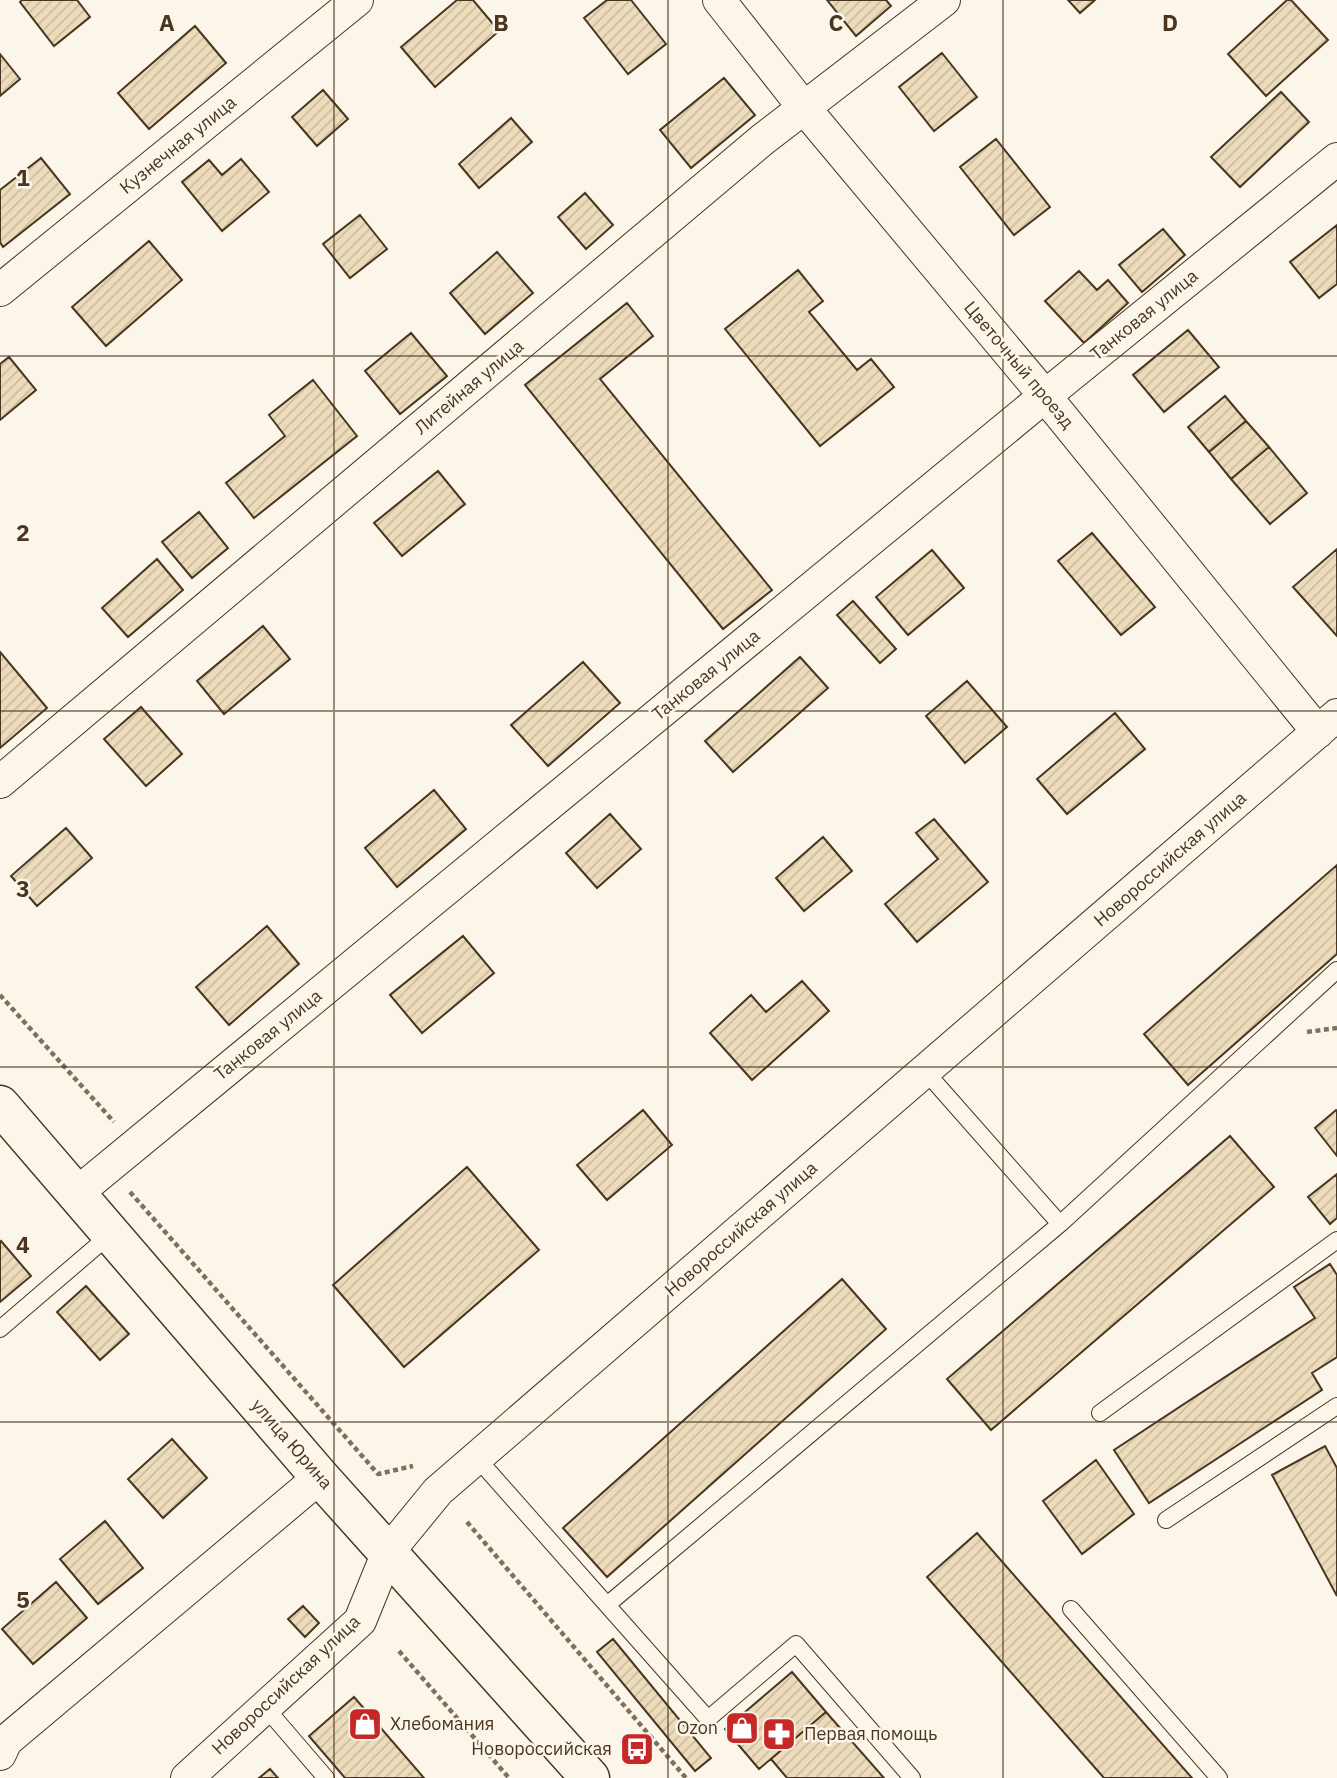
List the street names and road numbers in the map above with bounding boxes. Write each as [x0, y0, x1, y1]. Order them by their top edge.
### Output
street label: Кузнечная улица [115, 90, 241, 199]
street label: Танковая улица [1085, 264, 1203, 365]
street label: Цветочный проезд [959, 296, 1080, 433]
street label: Литейная улица [409, 334, 528, 439]
street label: Танковая улица [647, 624, 765, 725]
street label: Новороссийская улица [1089, 786, 1251, 931]
street label: Танковая улица [209, 984, 327, 1085]
street label: Новороссийская улица [660, 1156, 822, 1301]
street label: улица Юрина [247, 1394, 338, 1494]
street label: Новороссийская улица [207, 1610, 365, 1759]

